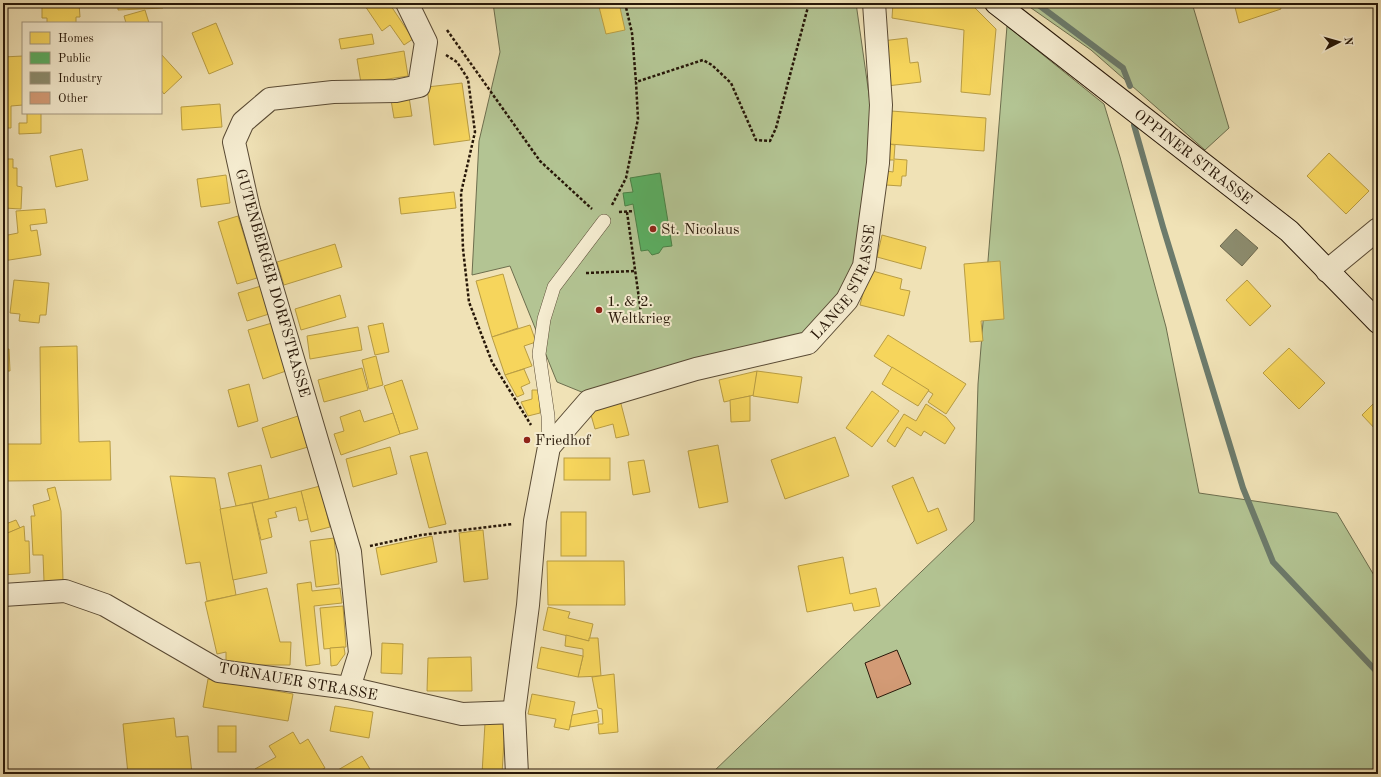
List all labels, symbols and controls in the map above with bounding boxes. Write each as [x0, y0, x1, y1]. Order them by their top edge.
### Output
legend [22, 22, 162, 114]
north arrow [1319, 22, 1359, 62]
text: Homes [58, 33, 94, 45]
text: N [1342, 36, 1353, 46]
text: Public [58, 53, 90, 65]
text: Industry [58, 73, 103, 85]
text: Other [58, 93, 88, 105]
street label: OPPINER STRASSE [1131, 107, 1254, 208]
street label: GUTENBERGER DORFSTRASSE [232, 167, 311, 399]
place label: St. Nicolaus [661, 223, 740, 238]
marker: St. Nicolaus [648, 224, 658, 234]
street label: LANGE STRASSE [809, 224, 879, 343]
place label: 1. & 2. Weltkrieg [607, 295, 671, 327]
marker: 1. & 2. Weltkrieg [594, 305, 604, 315]
place label: Friedhof [535, 434, 592, 449]
marker: Friedhof [522, 435, 532, 445]
street label: TORNAUER STRASSE [217, 661, 379, 704]

